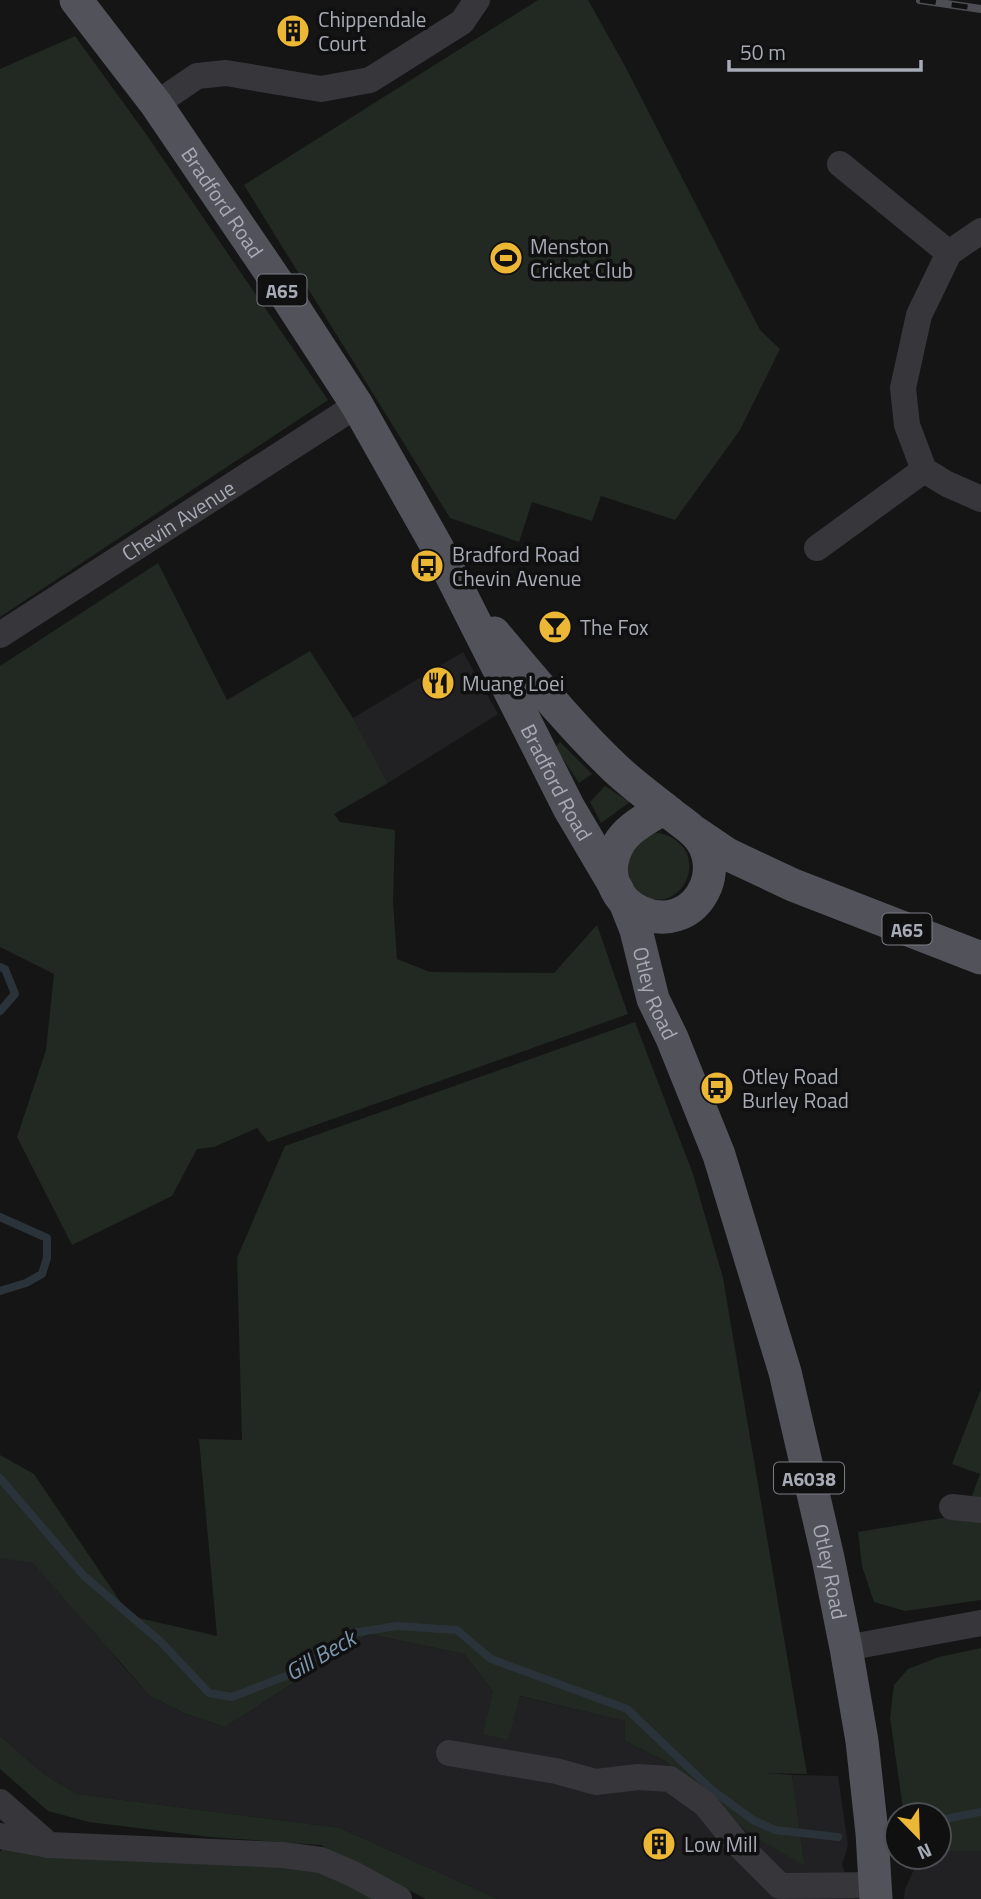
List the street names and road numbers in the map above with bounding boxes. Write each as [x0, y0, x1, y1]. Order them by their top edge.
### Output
street label: Bradford Road [174, 140, 272, 264]
road number: A65 [258, 274, 306, 306]
street label: Chevin Avenue [115, 472, 241, 569]
street label: Bradford Road [513, 718, 601, 847]
road number: A65 [883, 914, 932, 945]
street label: Otley Road [625, 943, 686, 1045]
road number: A6038 [774, 1462, 844, 1494]
street label: Otley Road [805, 1521, 856, 1622]

